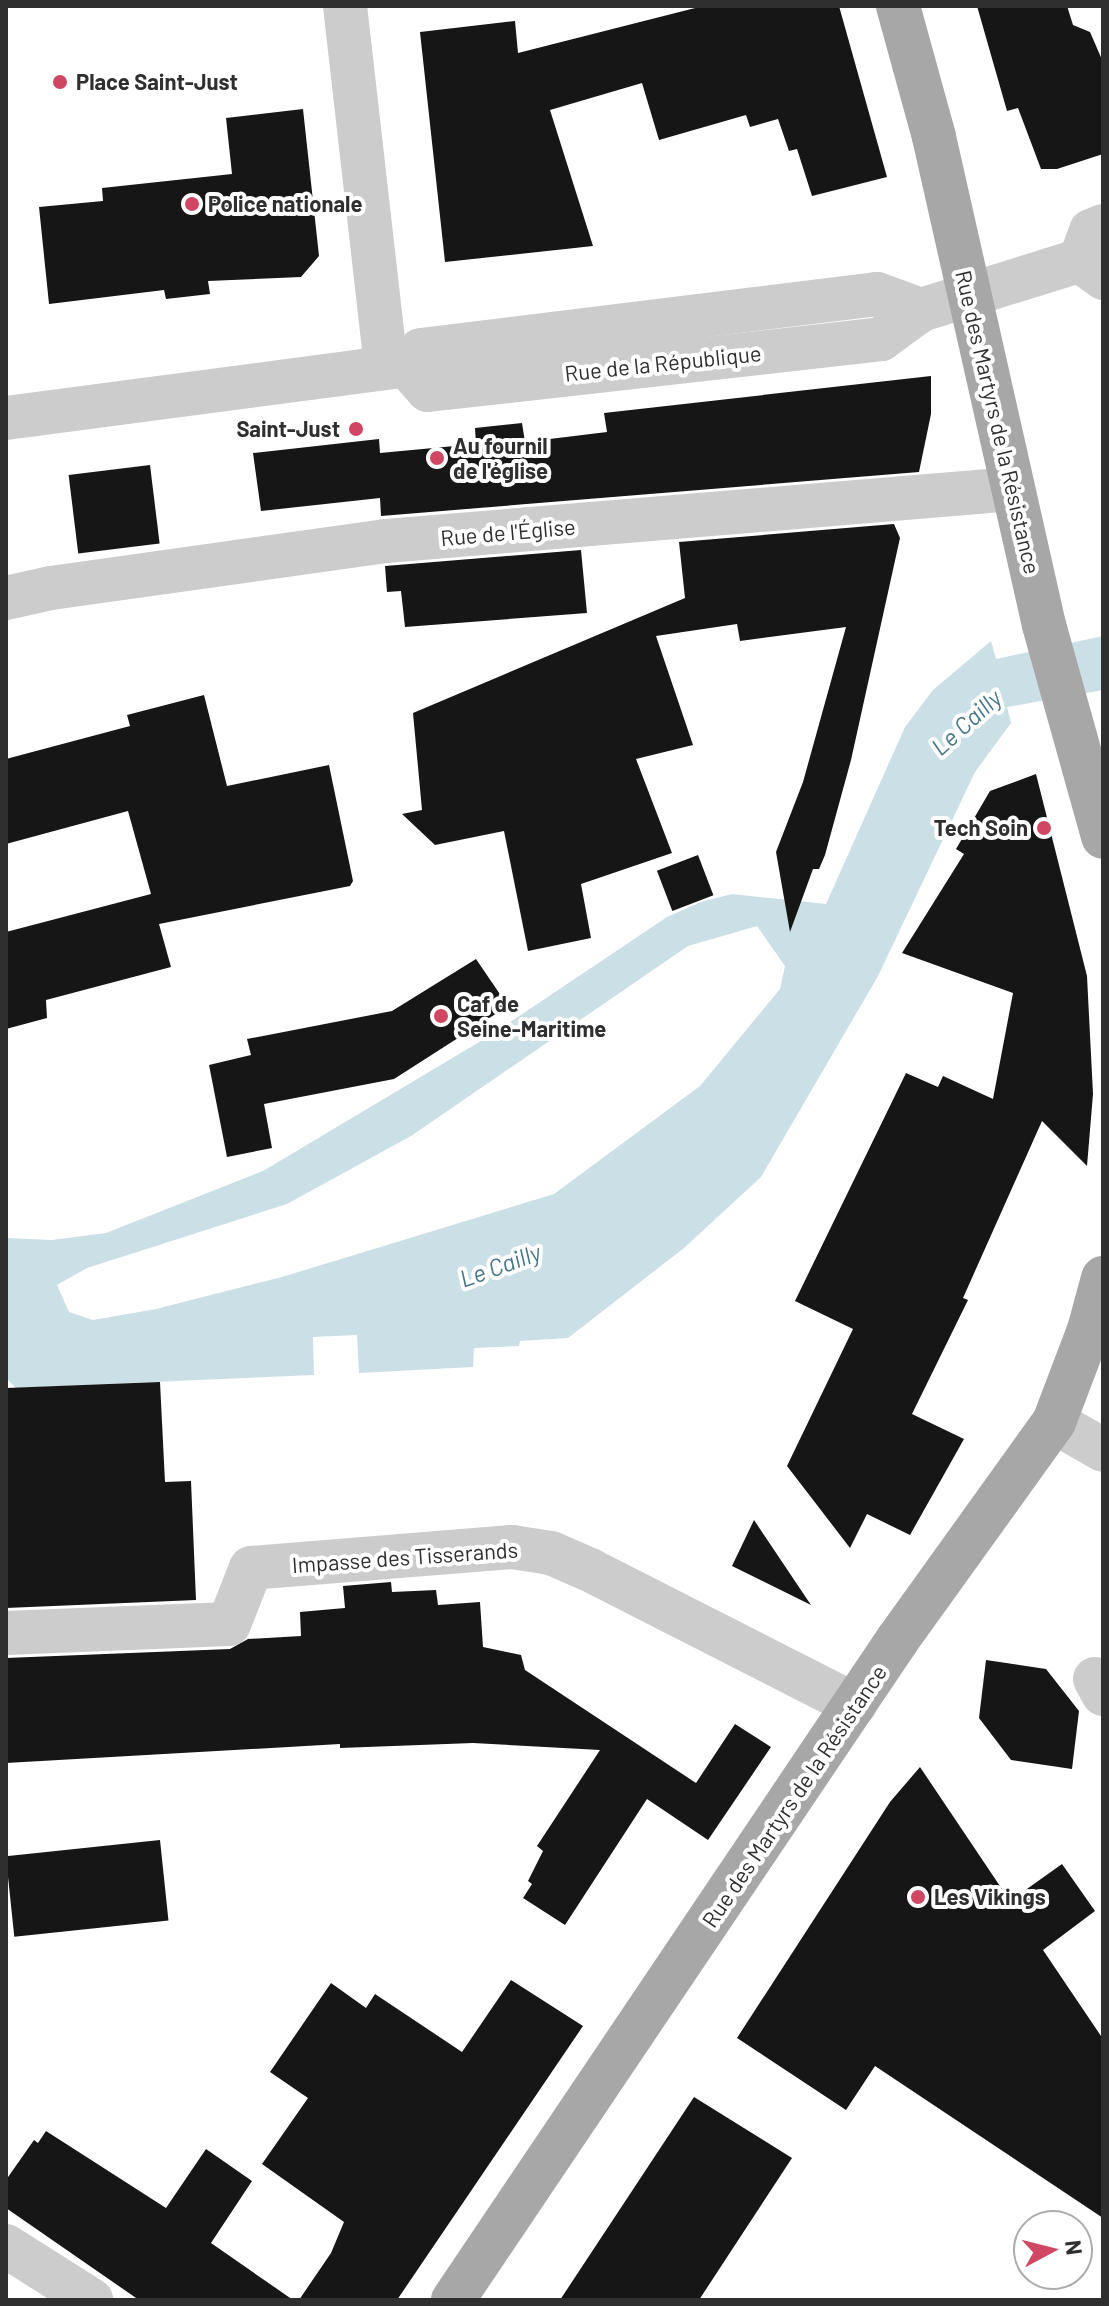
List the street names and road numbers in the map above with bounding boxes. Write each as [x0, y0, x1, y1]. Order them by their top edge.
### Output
street label: Rue des Martyrs de la Résistance [950, 268, 1046, 576]
street label: Rue de la République [563, 340, 763, 386]
street label: Rue de l'Église [439, 513, 577, 551]
street label: Impasse des Tisserands [291, 1536, 519, 1578]
street label: Rue des Martyrs de la Résistance [696, 1660, 892, 1932]

